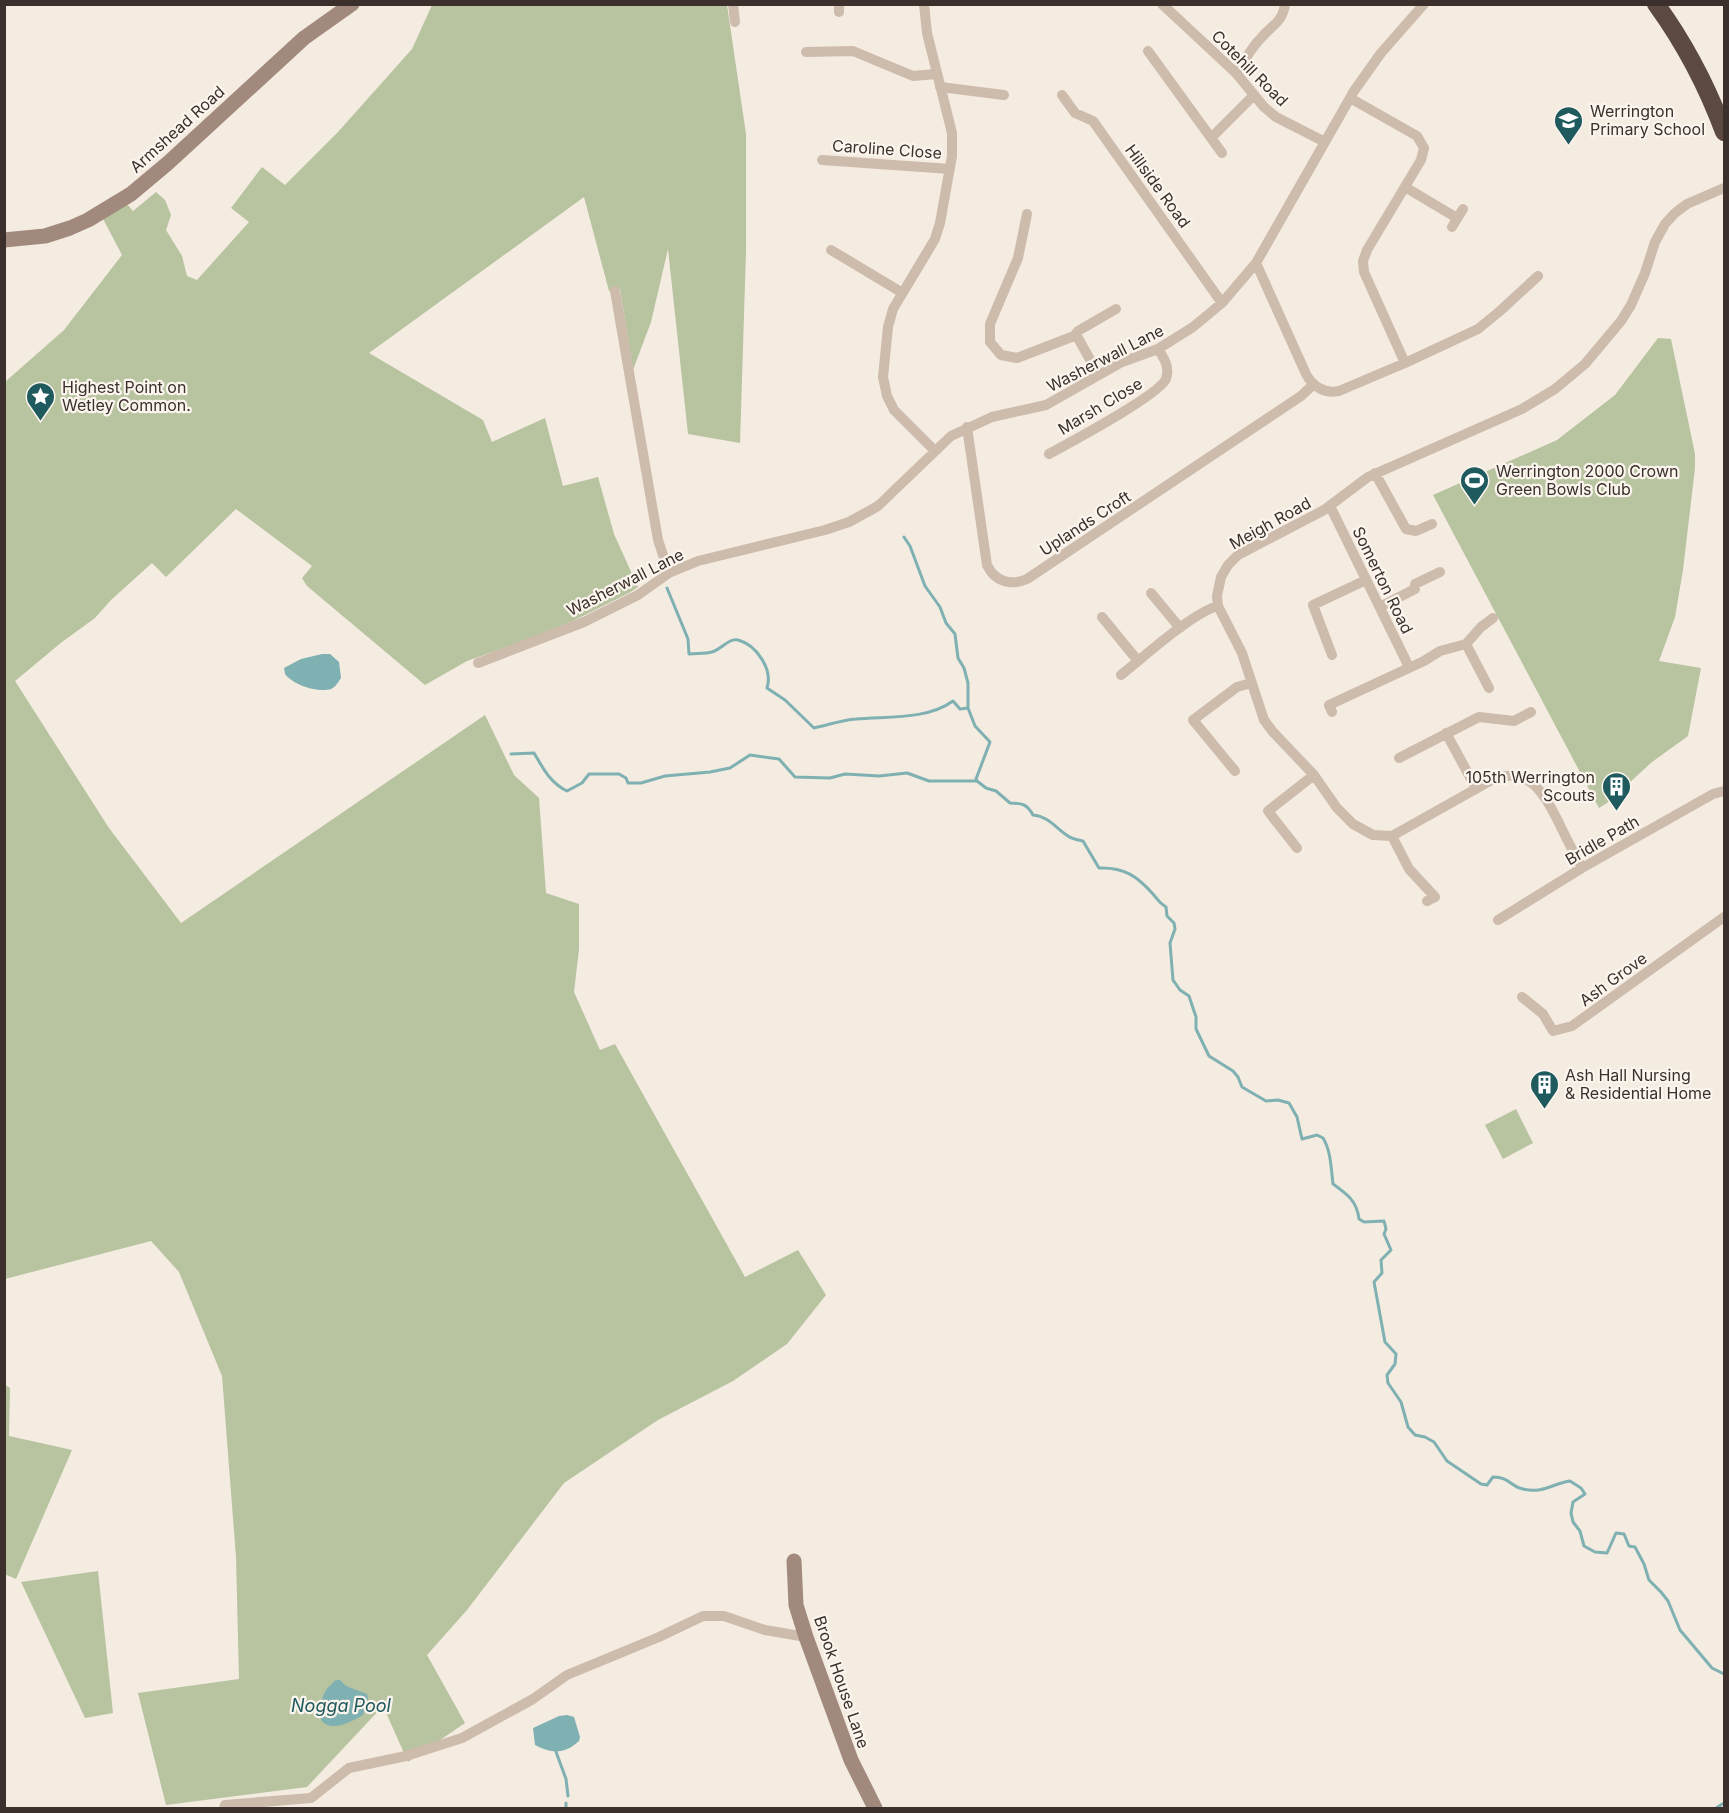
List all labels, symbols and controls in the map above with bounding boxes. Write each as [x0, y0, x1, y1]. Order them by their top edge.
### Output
street label: Cotehill Road [1208, 26, 1292, 110]
street label: Armshead Road [125, 81, 229, 177]
place label: Werrington Primary School [1590, 101, 1705, 139]
school or university icon: Werrington Primary School [1553, 104, 1585, 146]
street label: Caroline Close [831, 135, 943, 163]
street label: Hillside Road [1121, 140, 1195, 232]
street label: Washerwall Lane [1043, 320, 1167, 396]
street label: Marsh Close [1054, 373, 1146, 439]
place label: Highest Point on Wetley Common. [62, 377, 191, 415]
place icon: Highest Point on Wetley Common. [25, 380, 57, 422]
place label: Werrington 2000 Crown Green Bowls Club [1496, 461, 1678, 499]
sports icon: Werrington 2000 Crown Green Bowls Club [1459, 464, 1491, 506]
street label: Uplands Croft [1036, 486, 1134, 560]
street label: Meigh Road [1226, 492, 1314, 554]
street label: Somerton Road [1348, 523, 1418, 637]
street label: Washerwall Lane [563, 544, 687, 620]
place label: 105th Werrington Scouts [1465, 767, 1595, 805]
building icon: 105th Werrington Scouts [1600, 770, 1632, 812]
street label: Bridle Path [1561, 811, 1643, 869]
street label: Ash Grove [1575, 948, 1651, 1010]
place label: Ash Hall Nursing & Residential Home [1565, 1065, 1711, 1103]
building icon: Ash Hall Nursing & Residential Home [1528, 1068, 1560, 1110]
street label: Brook House Lane [810, 1613, 874, 1751]
water label: Nogga Pool [291, 1695, 392, 1716]

